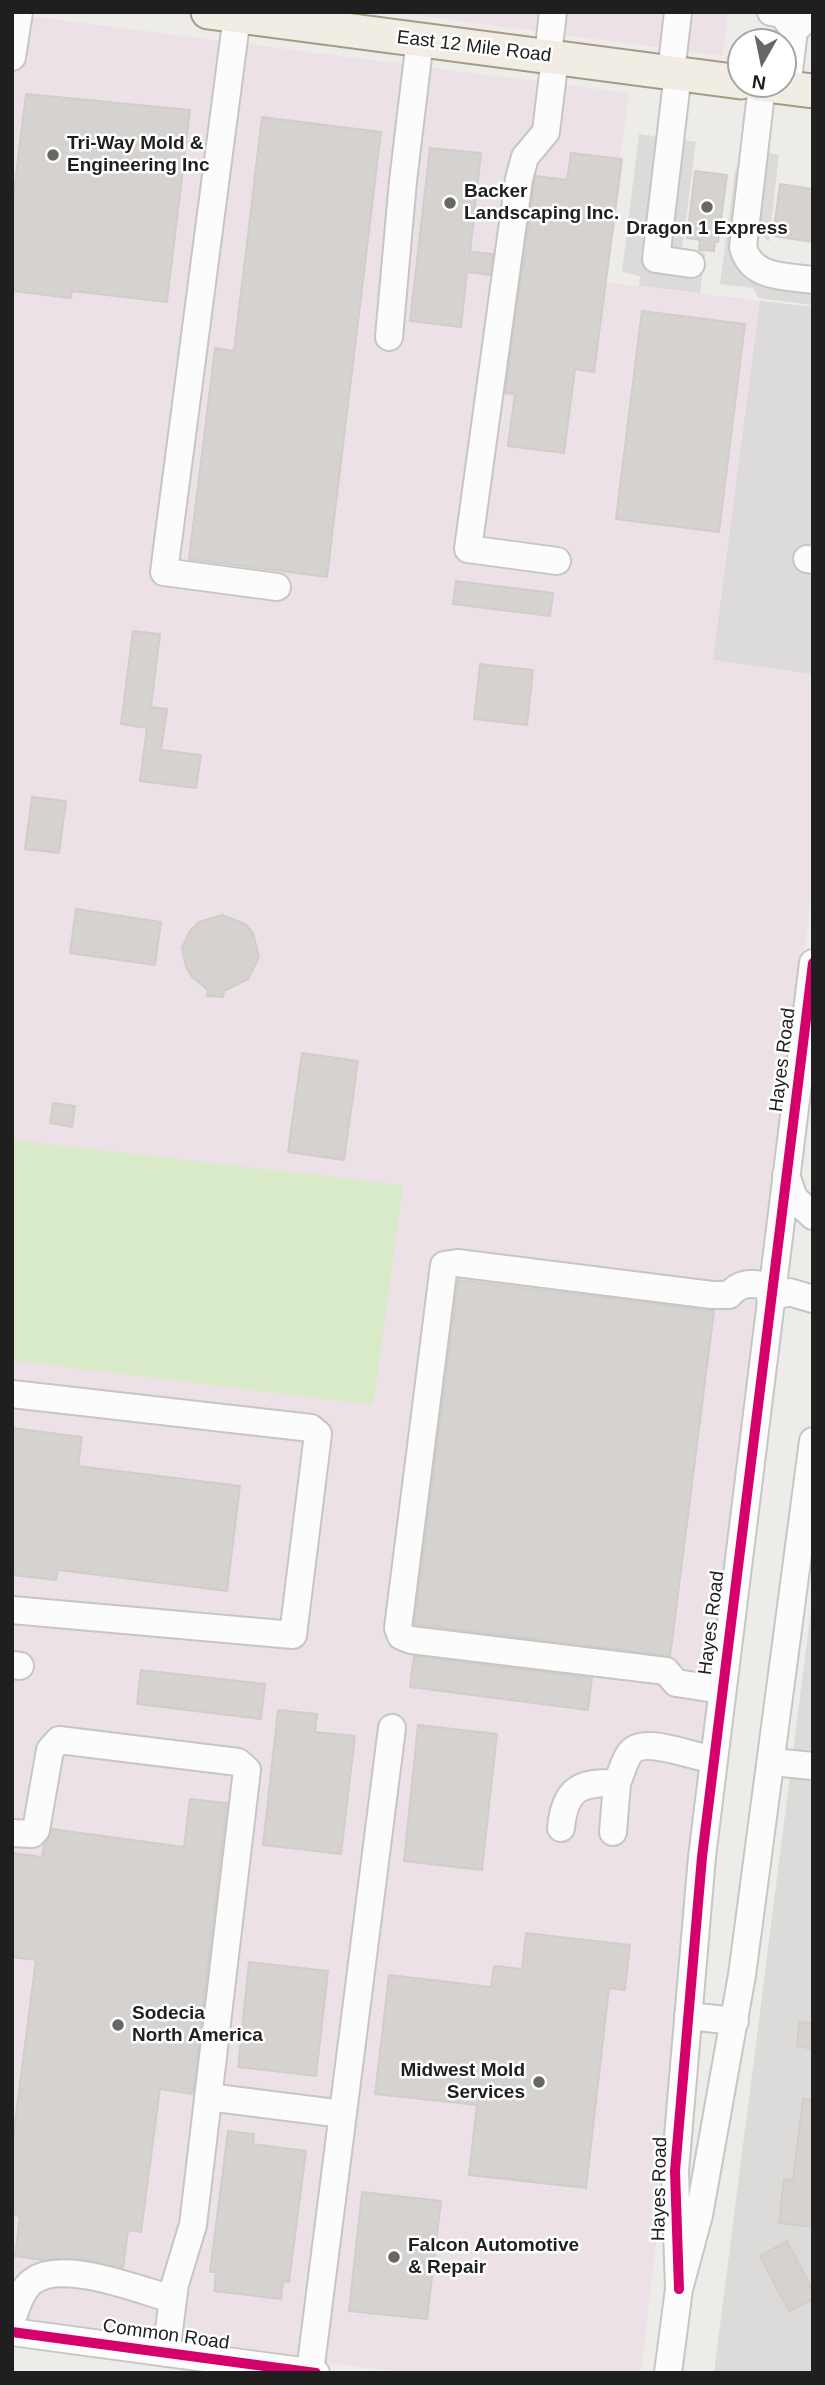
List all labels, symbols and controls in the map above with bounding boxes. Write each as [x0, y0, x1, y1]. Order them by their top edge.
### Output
street label: East 12 Mile Road [396, 26, 552, 68]
north arrow [727, 28, 797, 98]
text: N [751, 71, 767, 94]
place label: Tri-Way Mold & Engineering Inc [67, 133, 210, 177]
marker: Tri-Way Mold & Engineering Inc [45, 147, 61, 163]
place label: Backer Landscaping Inc. [464, 181, 619, 225]
marker: Backer Landscaping Inc. [442, 195, 458, 211]
marker: Dragon 1 Express [699, 199, 715, 215]
place label: Dragon 1 Express [626, 218, 788, 240]
street label: Hayes Road [765, 1007, 801, 1113]
street label: Hayes Road [694, 1570, 730, 1676]
place label: Sodecia North America [132, 2003, 263, 2047]
marker: Sodecia North America [110, 2017, 126, 2033]
place label: Midwest Mold Services [400, 2060, 525, 2104]
marker: Midwest Mold Services [531, 2074, 547, 2090]
street label: Hayes Road [648, 2137, 672, 2241]
place label: Falcon Automotive & Repair [408, 2235, 579, 2279]
marker: Falcon Automotive & Repair [386, 2249, 402, 2265]
street label: Common Road [101, 2315, 231, 2355]

